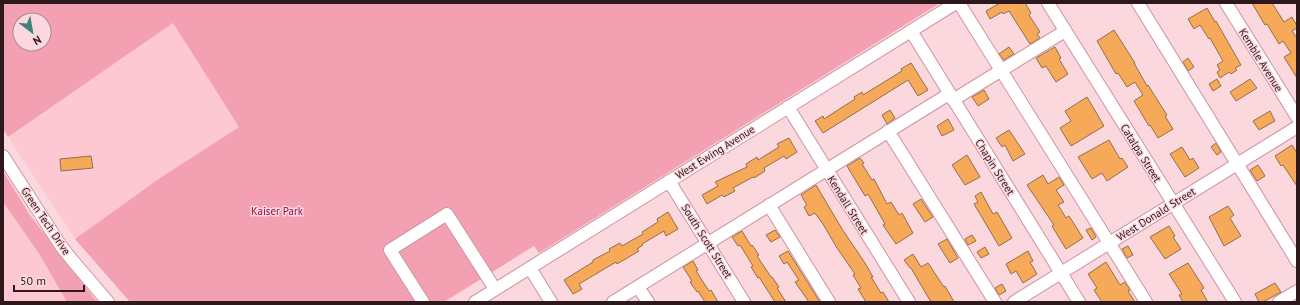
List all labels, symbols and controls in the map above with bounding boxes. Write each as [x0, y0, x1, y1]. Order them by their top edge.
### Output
north arrow [12, 12, 52, 52]
street label: Kemble Avenue [1236, 26, 1286, 95]
text: N [30, 33, 44, 48]
street label: Catalpa Street [1117, 121, 1165, 185]
street label: West Ewing Avenue [673, 122, 758, 182]
street label: Chapin Street [972, 136, 1018, 198]
street label: Kendall Street [824, 173, 872, 237]
street label: Green Tech Drive [18, 184, 74, 258]
street label: West Donald Street [1114, 184, 1198, 244]
street label: South Scott Street [678, 201, 736, 281]
park label: Kaiser Park [251, 204, 304, 218]
scale bar [14, 267, 84, 293]
text: 50 m [20, 273, 46, 288]

